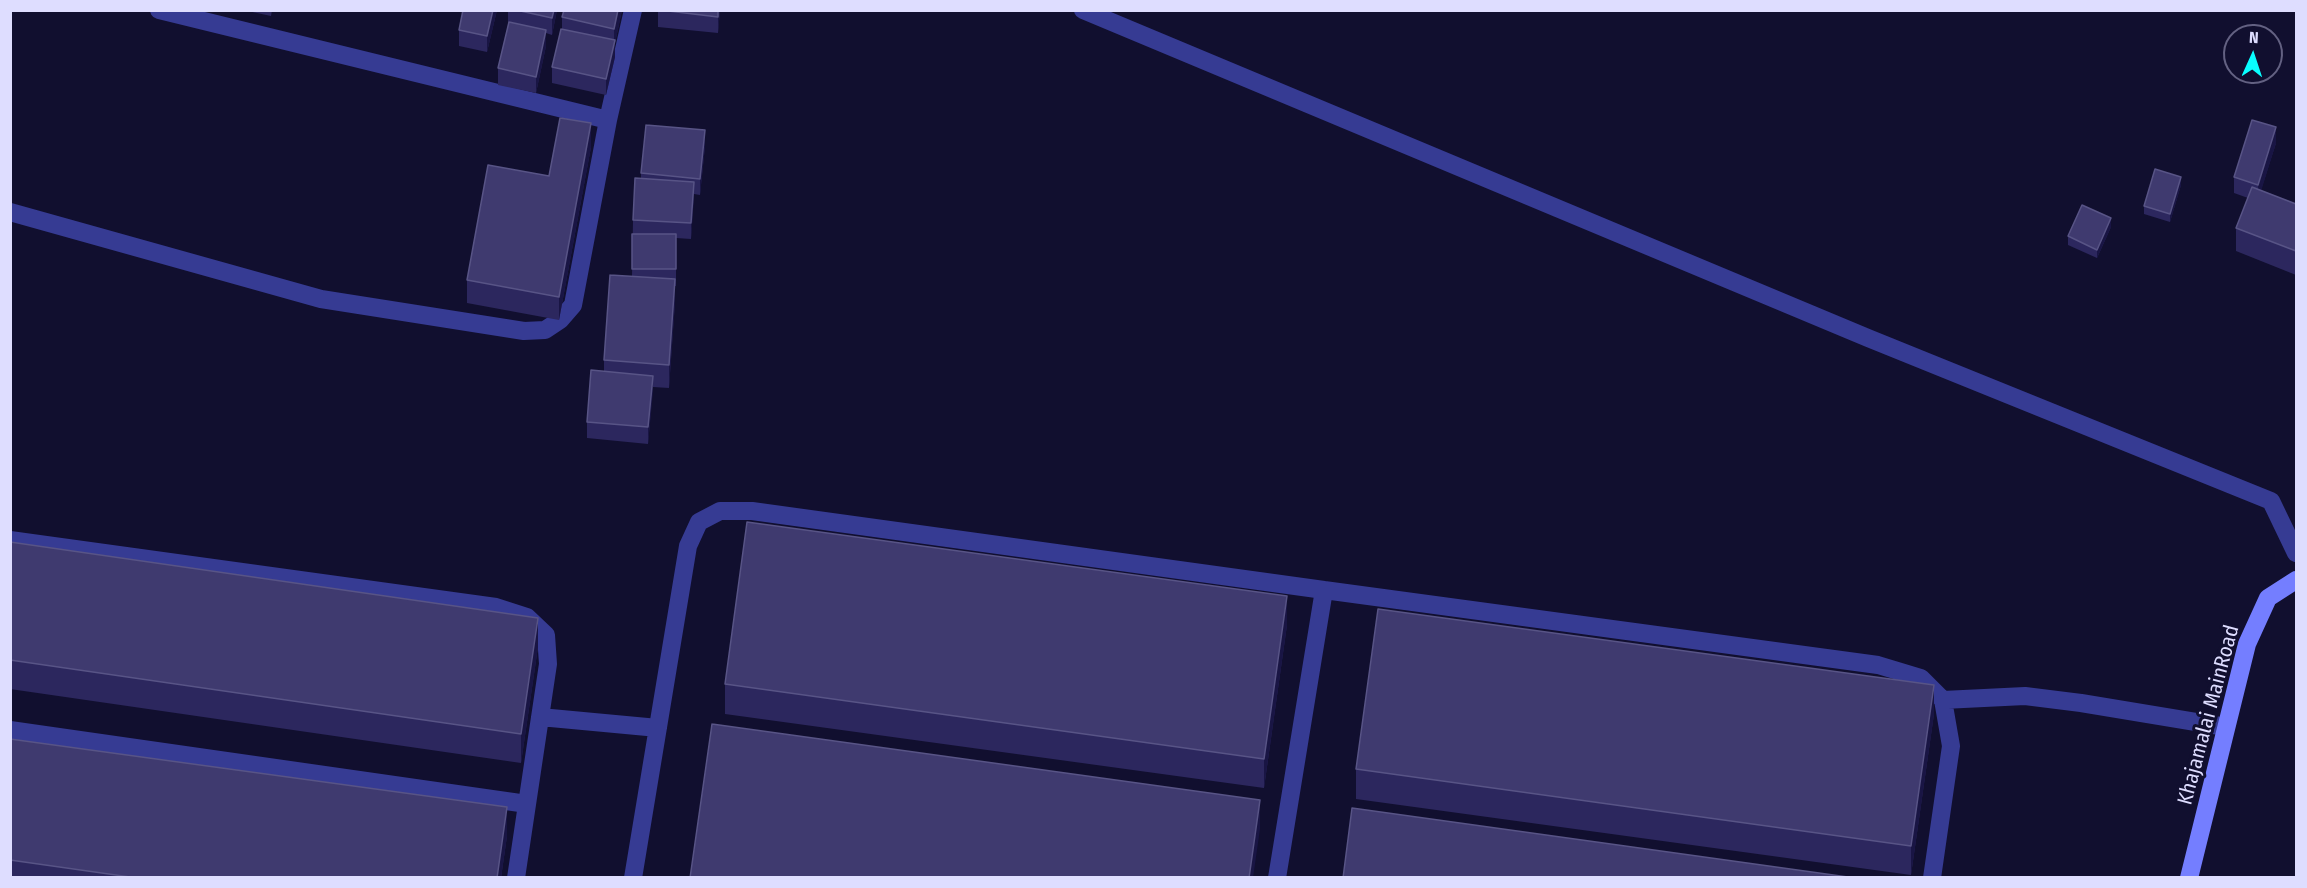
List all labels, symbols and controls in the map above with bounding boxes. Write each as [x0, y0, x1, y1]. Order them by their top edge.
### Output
north arrow [2223, 24, 2283, 84]
text: N [2249, 28, 2259, 47]
street label: Khajamalai MainRoad [2173, 622, 2245, 808]

